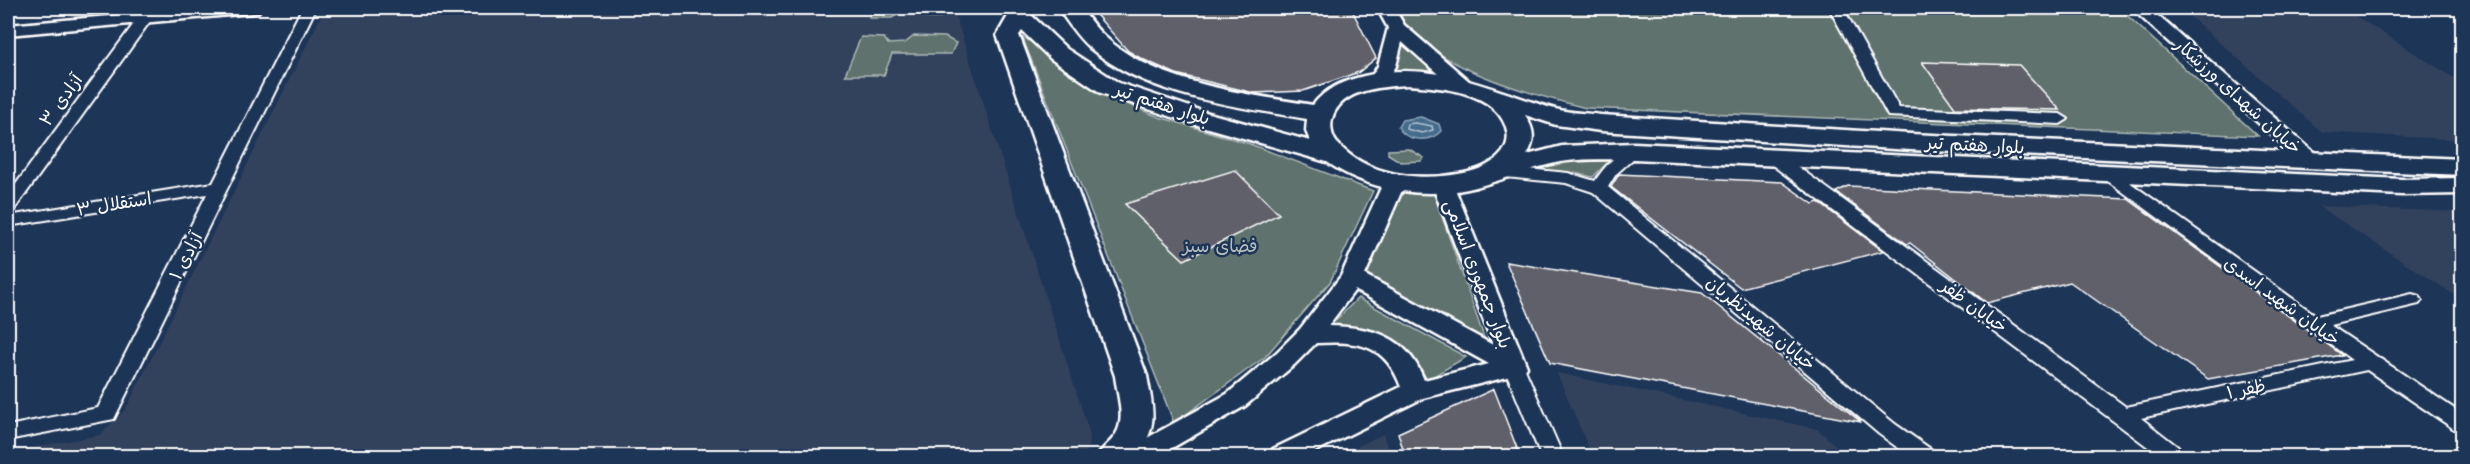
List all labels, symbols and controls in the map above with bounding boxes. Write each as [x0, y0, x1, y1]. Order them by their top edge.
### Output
street label: خیابان شهدای ورزشکار [2169, 32, 2307, 159]
street label: آزادی ۳ [34, 68, 89, 131]
street label: بلوار هفتم تیر [1109, 77, 1213, 133]
street label: بلوار هفتم تیر [1923, 130, 2025, 162]
street label: استقلال ۳ [75, 186, 153, 222]
street label: بلوار جمهوری اسلامی [1438, 196, 1518, 352]
street label: آزادی ۱ [164, 227, 209, 284]
park label: فضای سبز [1181, 234, 1257, 258]
street label: خیابان شهید اسدی [2219, 251, 2345, 351]
street label: خیابان شهیدنظریان [1701, 270, 1821, 376]
street label: خیابان ظفر [1934, 272, 2012, 338]
street label: ظفر ۱ [2224, 373, 2268, 405]

